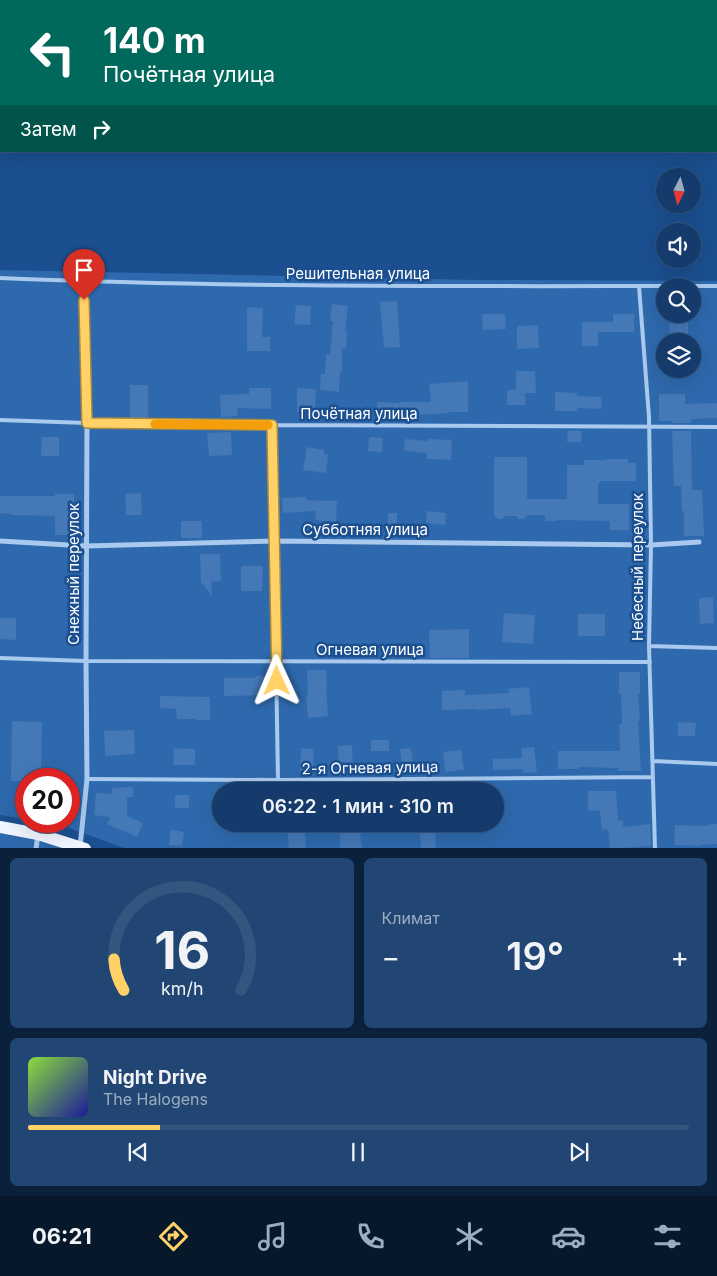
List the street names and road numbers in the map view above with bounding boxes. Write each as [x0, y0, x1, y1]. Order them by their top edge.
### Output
street label: Решительная улица [286, 264, 430, 283]
street label: Почётная улица [300, 404, 418, 423]
street label: Небесный переулок [628, 493, 647, 641]
street label: Снежный переулок [64, 503, 83, 645]
street label: Субботняя улица [302, 520, 428, 539]
street label: Огневая улица [316, 640, 424, 659]
street label: 2-я Огневая улица [302, 757, 438, 778]

